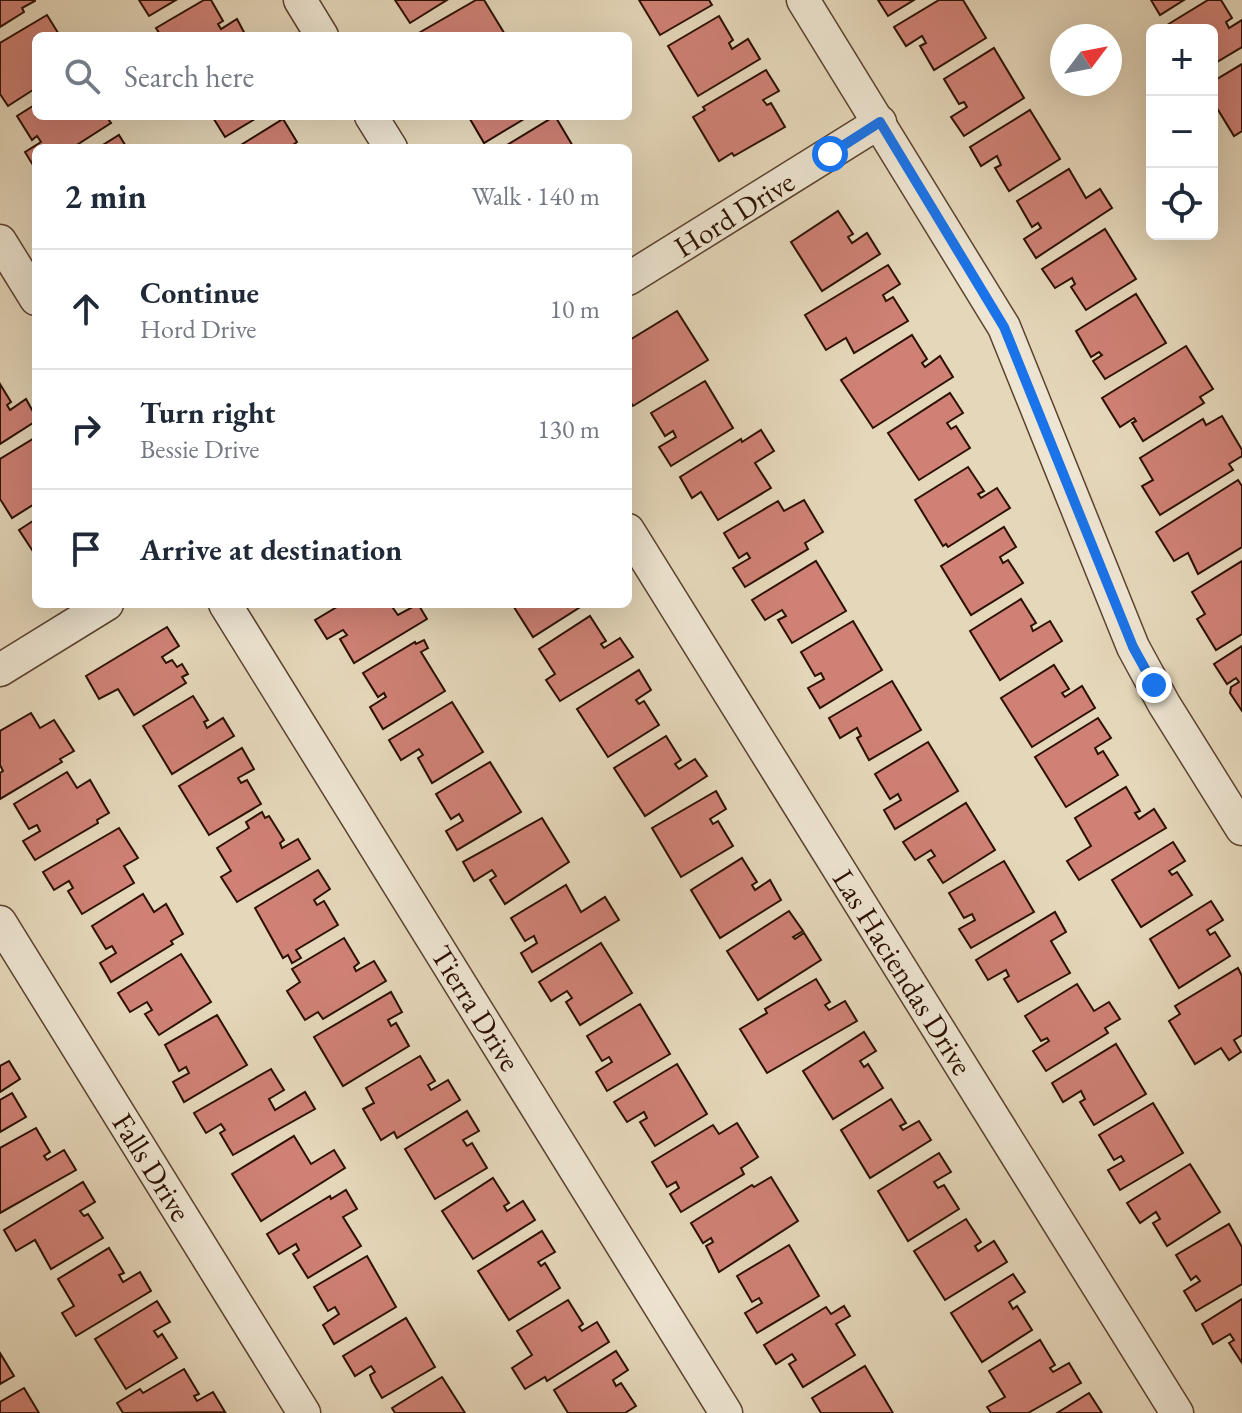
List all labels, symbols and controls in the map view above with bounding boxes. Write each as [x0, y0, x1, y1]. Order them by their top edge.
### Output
north arrow [1050, 24, 1122, 96]
map controls [1146, 24, 1218, 240]
button: + [1146, 24, 1218, 96]
search box [32, 32, 632, 120]
icon: search [60, 54, 104, 98]
text: Search here [124, 57, 254, 96]
button: − [1146, 96, 1218, 168]
route start [812, 136, 848, 172]
street label: Hord Drive [667, 162, 801, 266]
button: locate [1146, 168, 1218, 240]
text: 2 min [64, 174, 147, 218]
text: Walk · 140 m [472, 179, 600, 213]
text: Continue [140, 273, 259, 312]
icon: ahead [64, 287, 108, 331]
text: 10 m [550, 292, 600, 326]
text: Hord Drive [140, 312, 257, 346]
text: Turn right [140, 393, 276, 432]
icon: right [64, 407, 108, 451]
text: 130 m [537, 412, 600, 446]
text: Bessie Drive [140, 432, 259, 466]
icon: arrive [64, 527, 108, 571]
text: Arrive at destination [140, 530, 402, 569]
route end [1136, 667, 1172, 703]
street label: Las Haciendas Drive [824, 862, 982, 1082]
street label: Tierra Drive [422, 938, 530, 1078]
street label: Falls Drive [104, 1106, 200, 1228]

